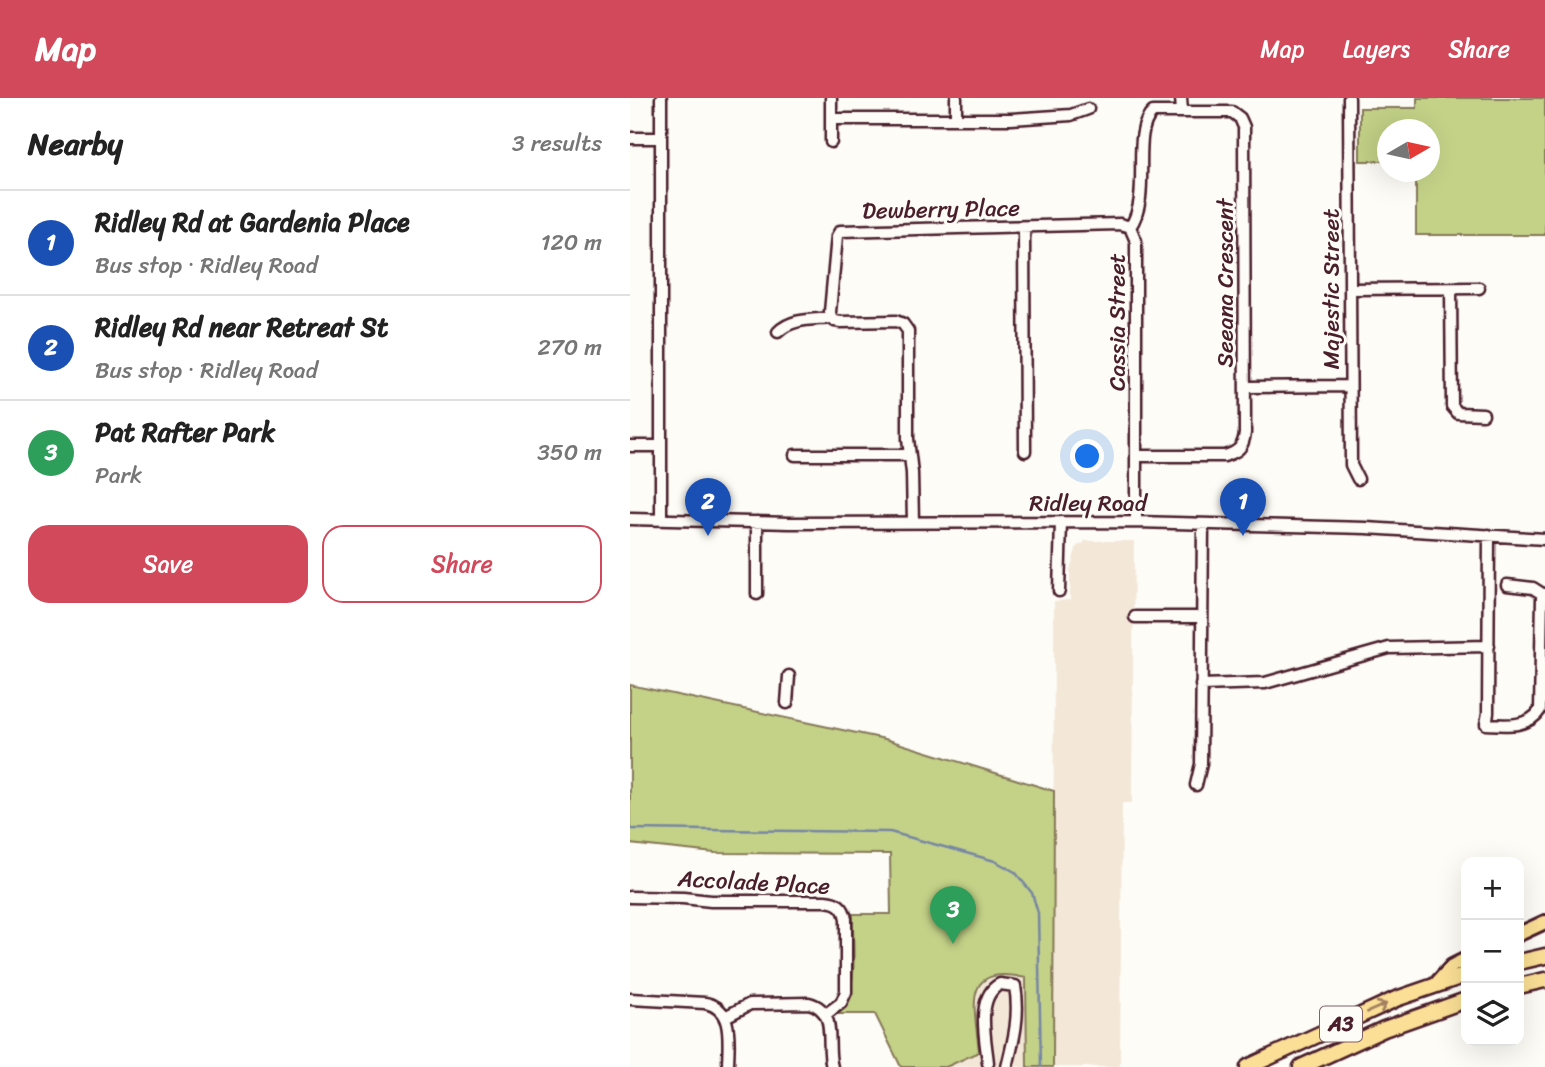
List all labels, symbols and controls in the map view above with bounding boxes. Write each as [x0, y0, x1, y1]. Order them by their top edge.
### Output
text: Map [35, 20, 96, 78]
text: Map [1260, 28, 1305, 70]
text: Layers [1343, 28, 1410, 70]
text: Share [1448, 28, 1510, 70]
text: Nearby [28, 117, 123, 171]
north arrow [1377, 119, 1440, 182]
text: 3 results [512, 123, 602, 164]
street label: Dewberry Place [862, 188, 1020, 231]
street label: Seeana Crescent [1205, 197, 1246, 367]
text: Ridley Rd at Gardenia Place [95, 199, 410, 245]
street label: Majestic Street [1311, 209, 1352, 369]
text: 1 [46, 222, 56, 263]
text: 120 m [541, 222, 602, 263]
text: Bus stop · Ridley Road [95, 245, 318, 286]
street label: Cassia Street [1097, 253, 1138, 391]
text: Ridley Rd near Retreat St [95, 304, 388, 350]
text: 2 [44, 327, 58, 368]
text: 270 m [537, 327, 602, 368]
text: Bus stop · Ridley Road [95, 350, 318, 391]
text: Pat Rafter Park [95, 409, 275, 455]
text: 3 [45, 432, 57, 473]
text: 350 m [537, 432, 602, 473]
your location [1070, 439, 1104, 473]
text: Park [95, 455, 142, 496]
pin: 2 [685, 478, 731, 536]
pin: 1 [1220, 478, 1266, 536]
street label: Ridley Road [1029, 483, 1149, 524]
button: Save [28, 525, 308, 603]
button: Share [322, 525, 602, 603]
map controls [1461, 857, 1524, 1046]
button: + [1461, 857, 1524, 920]
street label: Accolade Place [676, 858, 831, 907]
pin: 3 [930, 886, 976, 944]
button: − [1461, 920, 1524, 983]
button: layers [1461, 983, 1524, 1046]
one-way arrow [1366, 1001, 1387, 1014]
road number: A3 [1320, 1006, 1362, 1042]

